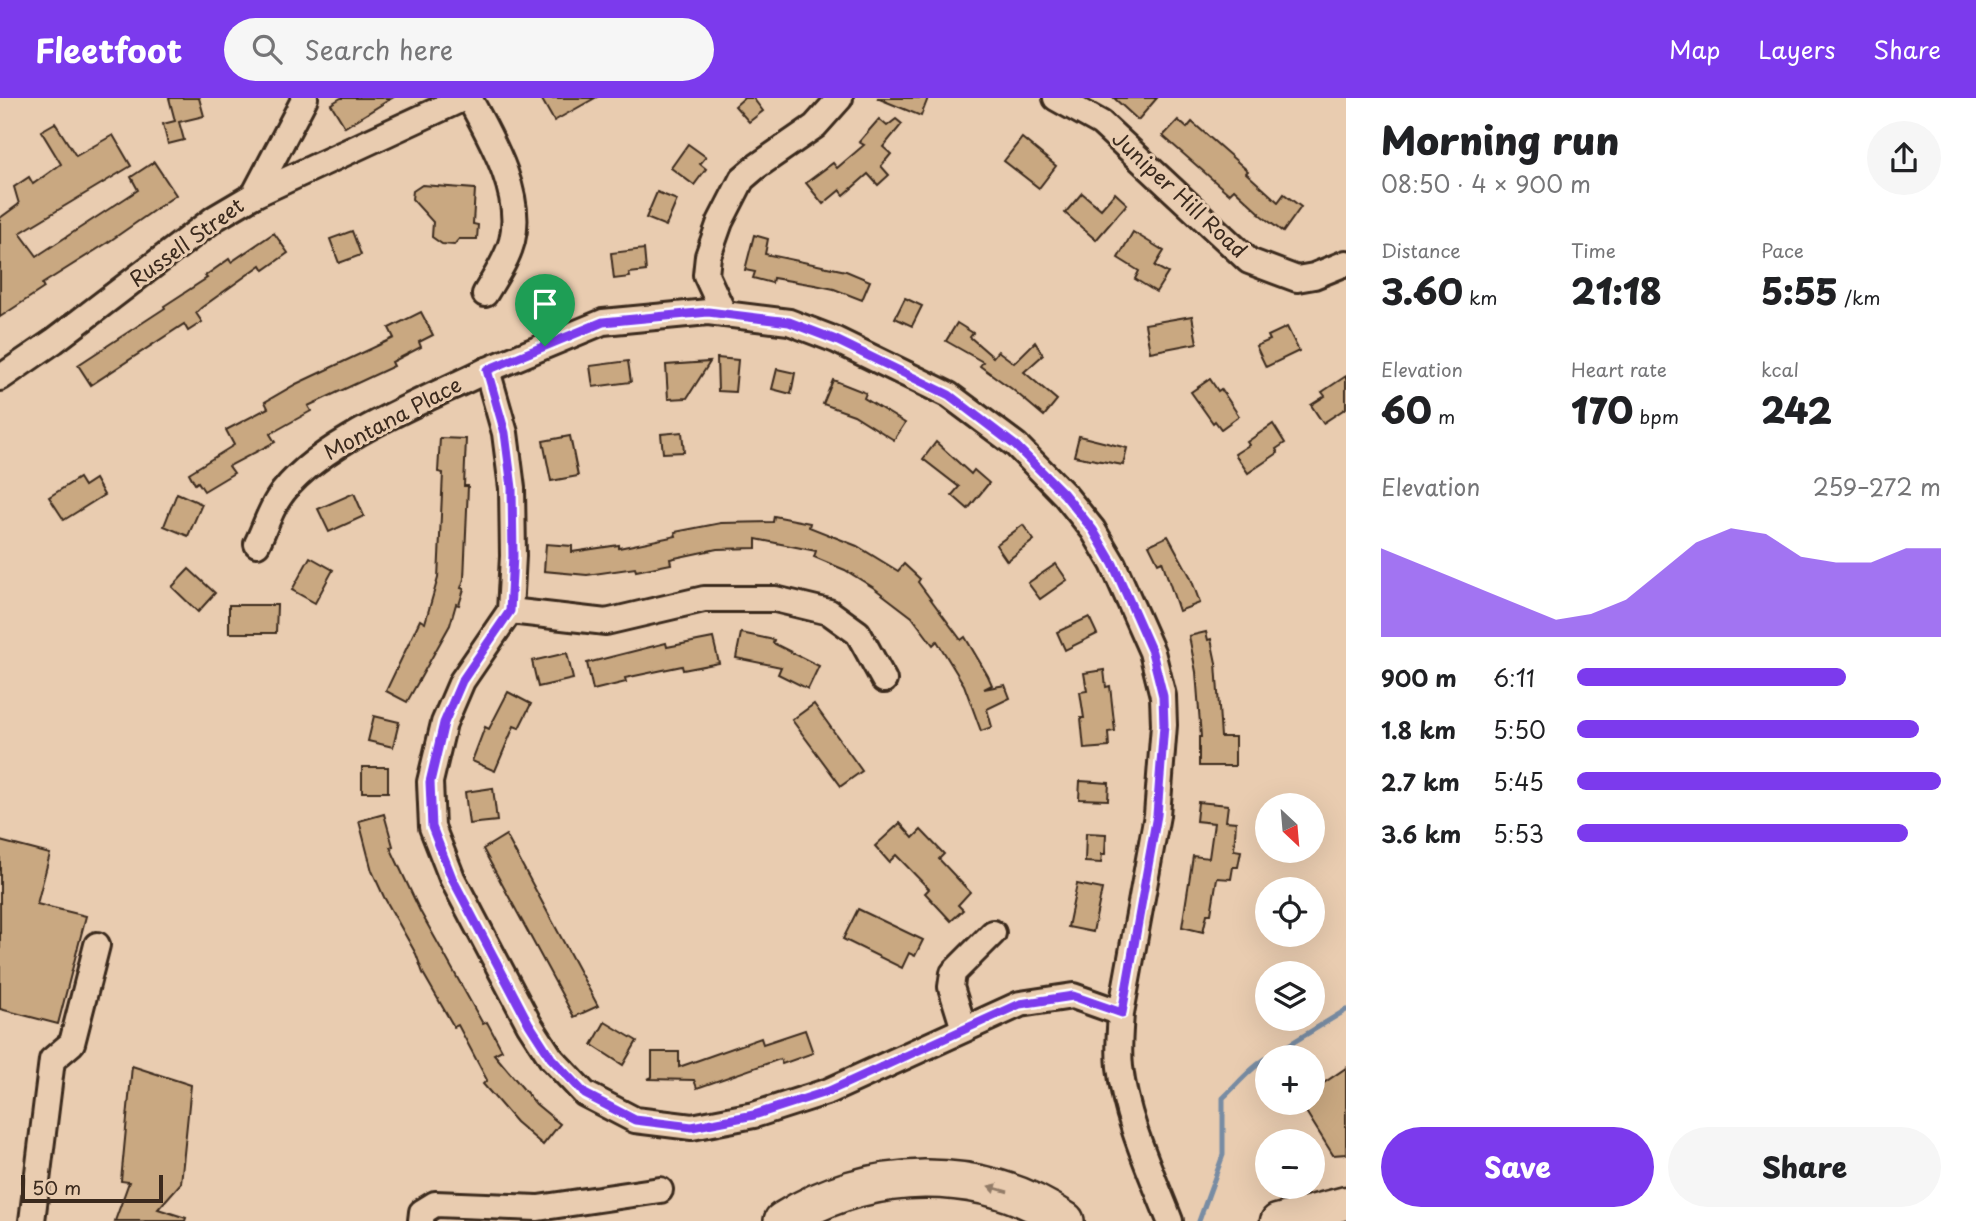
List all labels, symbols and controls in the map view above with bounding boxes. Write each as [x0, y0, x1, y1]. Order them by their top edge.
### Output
search box [224, 18, 714, 81]
text: Fleetfoot [35, 24, 182, 74]
icon: search [248, 30, 286, 68]
text: Search here [304, 30, 453, 69]
text: Map [1669, 31, 1720, 67]
text: Layers [1758, 31, 1835, 67]
text: Share [1873, 31, 1941, 67]
text: Morning run [1381, 111, 1619, 168]
button: share [1867, 121, 1941, 195]
street label: Juniper Hill Road [1106, 122, 1255, 265]
text: 08:50 · 4 × 900 m [1381, 166, 1591, 201]
street label: Russell Street [122, 189, 250, 294]
text: Distance [1381, 236, 1461, 264]
text: Time [1571, 236, 1616, 264]
text: Pace [1761, 236, 1804, 264]
text: 3.60 [1381, 264, 1463, 317]
text: 21:18 [1571, 264, 1662, 317]
text: 5:55 [1761, 264, 1838, 317]
pin [515, 274, 575, 346]
text: km [1463, 283, 1498, 311]
text: /km [1838, 283, 1881, 311]
icon: arrive [526, 285, 564, 323]
text: Elevation [1381, 355, 1463, 383]
text: Heart rate [1571, 355, 1667, 383]
text: kcal [1761, 355, 1799, 383]
street label: Montana Place [318, 367, 467, 467]
text: 60 [1381, 383, 1432, 436]
text: 170 [1571, 383, 1633, 436]
text: 242 [1761, 383, 1832, 436]
text: m [1432, 402, 1455, 430]
text: bpm [1633, 402, 1679, 430]
text: Elevation [1381, 469, 1480, 504]
text: 259–272 m [1813, 469, 1941, 504]
text: 900 m [1381, 660, 1457, 695]
text: 6:11 [1493, 660, 1535, 695]
text: 1.8 km [1381, 712, 1456, 747]
text: 5:50 [1493, 712, 1546, 747]
text: 2.7 km [1381, 764, 1460, 799]
text: 5:45 [1493, 764, 1544, 799]
north arrow [1255, 793, 1325, 863]
map controls [1255, 793, 1325, 1199]
text: 3.6 km [1381, 816, 1461, 851]
text: 5:53 [1493, 816, 1544, 851]
button: locate [1255, 877, 1325, 947]
button: layers [1255, 961, 1325, 1031]
button: + [1255, 1045, 1325, 1115]
button: Save [1381, 1127, 1654, 1207]
button: Share [1668, 1127, 1941, 1207]
button: − [1255, 1129, 1325, 1199]
scale bar [21, 1172, 163, 1204]
text: 50 m [32, 1173, 81, 1201]
one-way arrow [987, 1184, 1008, 1194]

